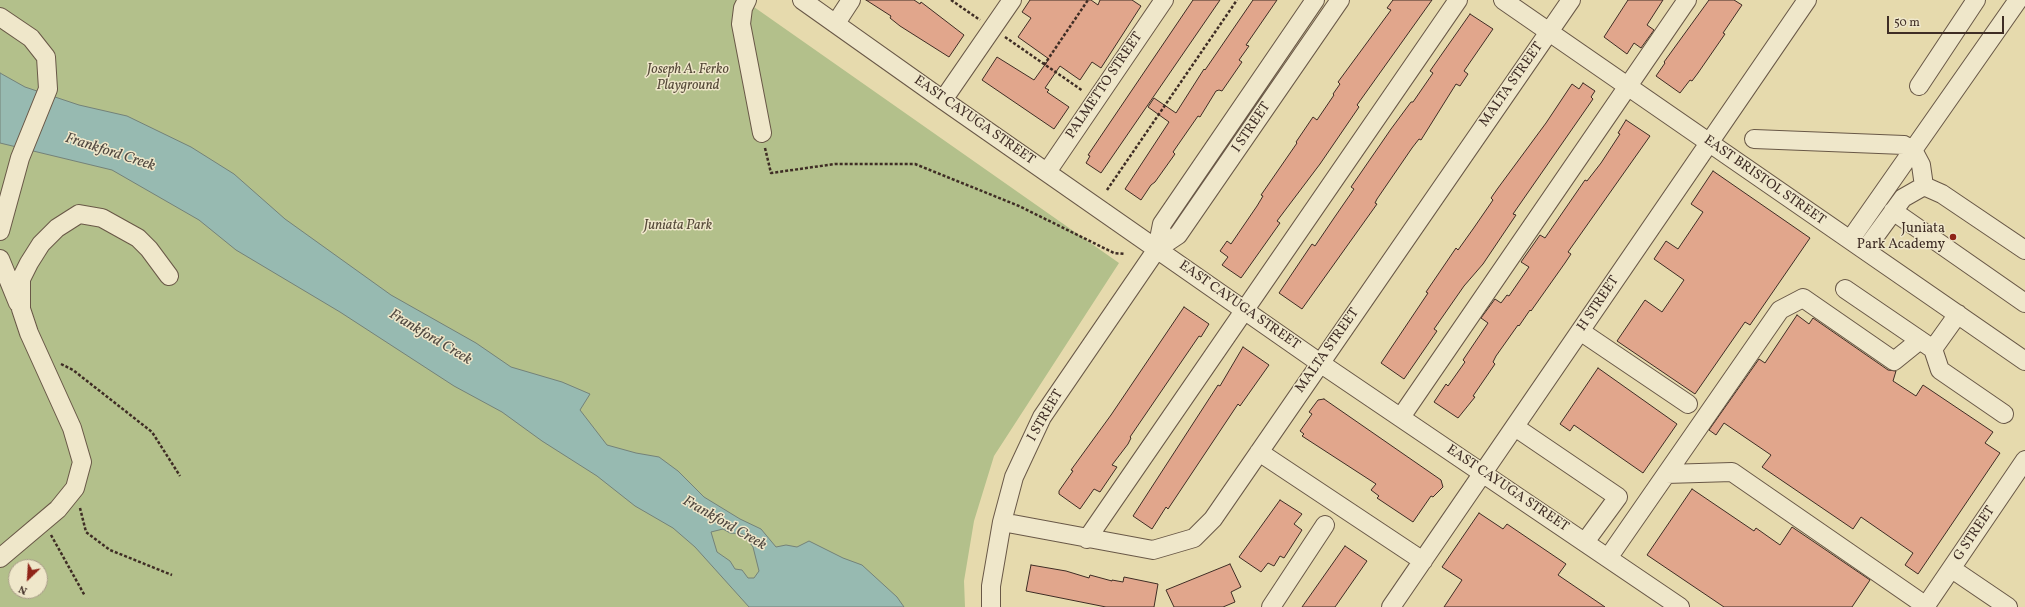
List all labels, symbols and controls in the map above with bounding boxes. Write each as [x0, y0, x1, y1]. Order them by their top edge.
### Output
scale bar [1889, 8, 2006, 34]
text: 50 m [1894, 15, 1920, 31]
street label: PALMETTO STREET [1063, 30, 1147, 142]
street label: MALTA STREET [1477, 39, 1547, 131]
park label: Joseph A. Ferko Playground [647, 62, 729, 94]
street label: EAST CAYUGA STREET [910, 73, 1038, 169]
street label: I STREET [1229, 100, 1275, 156]
water label: Frankford Creek [63, 130, 157, 176]
street label: EAST BRISTOL STREET [1700, 133, 1828, 229]
park label: Juniata Park [644, 218, 712, 234]
place label: Juniata Park Academy [1857, 221, 1945, 254]
marker: Juniata Park Academy [1948, 232, 1958, 242]
street label: EAST CAYUGA STREET [1175, 258, 1303, 354]
street label: H STREET [1575, 273, 1623, 335]
street label: MALTA STREET [1293, 305, 1363, 397]
water label: Frankford Creek [385, 306, 475, 370]
street label: I STREET [1024, 387, 1068, 445]
street label: EAST CAYUGA STREET [1443, 442, 1571, 536]
water label: Frankford Creek [679, 493, 769, 555]
street label: G STREET [1951, 503, 1999, 565]
north arrow [8, 559, 48, 599]
text: N [16, 581, 30, 598]

